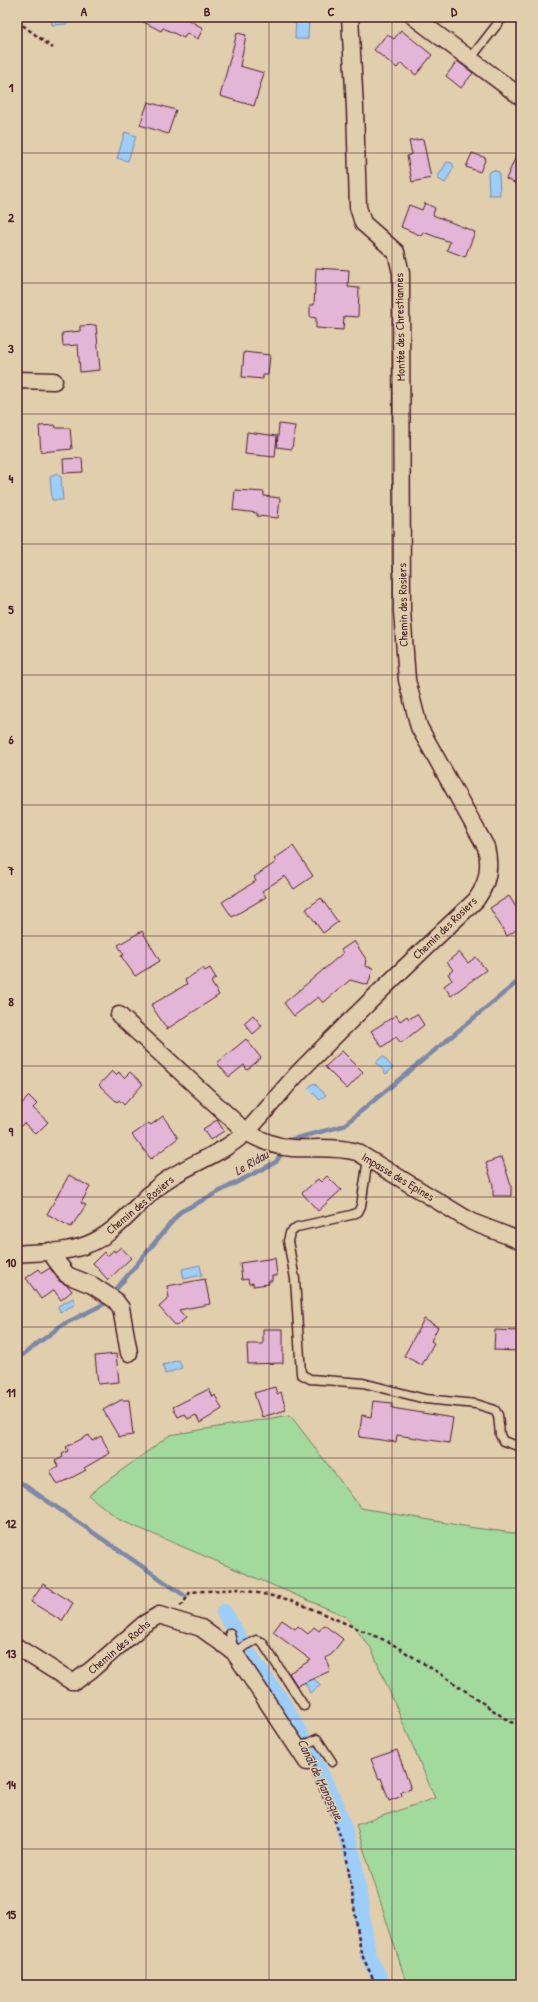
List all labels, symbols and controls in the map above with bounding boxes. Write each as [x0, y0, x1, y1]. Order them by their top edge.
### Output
text: A [81, 2, 88, 20]
text: B [204, 2, 211, 20]
text: C [327, 2, 335, 20]
text: D [451, 2, 458, 20]
text: 1 [9, 78, 14, 96]
text: 2 [8, 208, 15, 226]
street label: Montée des Chrestiannes [390, 272, 409, 381]
text: 3 [8, 339, 14, 357]
text: 4 [9, 469, 14, 487]
street label: Chemin des Rosiers [393, 563, 412, 647]
text: 5 [8, 600, 14, 618]
text: 6 [8, 730, 14, 748]
text: 7 [7, 861, 15, 879]
street label: Chemin des Rosiers [409, 892, 481, 963]
text: 8 [8, 992, 14, 1010]
text: 9 [9, 1122, 14, 1140]
water label: Le Ridau [230, 1144, 273, 1179]
street label: Impasse des Epines [359, 1148, 438, 1205]
street label: Chemin des Rosiers [102, 1171, 178, 1238]
text: 10 [6, 1253, 16, 1271]
text: 11 [6, 1383, 16, 1401]
text: 12 [6, 1514, 17, 1532]
street label: Chemin des Rochs [84, 1615, 154, 1678]
text: 13 [6, 1644, 16, 1662]
water label: Canal de Manosque [293, 1735, 349, 1824]
text: 14 [6, 1775, 16, 1793]
text: 15 [6, 1905, 17, 1923]

